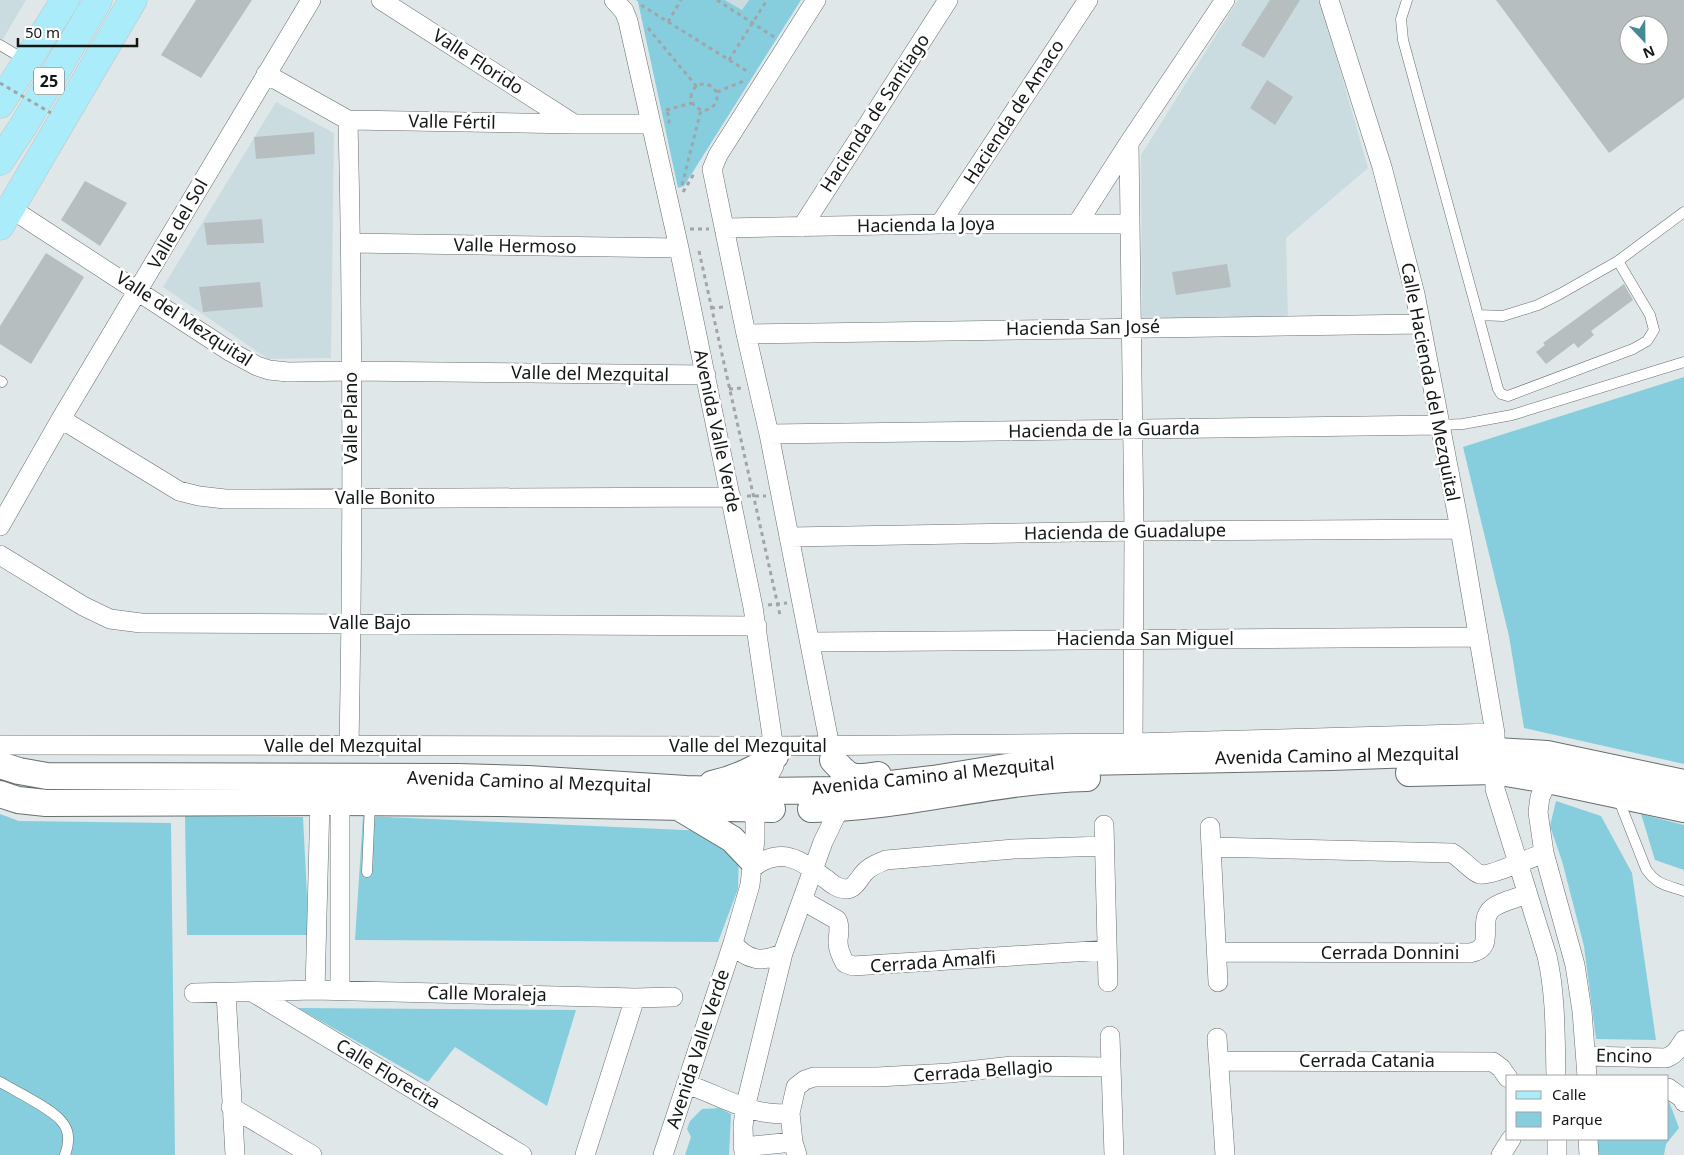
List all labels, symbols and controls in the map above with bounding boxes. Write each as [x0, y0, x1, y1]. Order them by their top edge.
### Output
scale bar [18, 15, 136, 47]
north arrow [1619, 15, 1669, 65]
text: 50 m [25, 22, 60, 42]
street label: Valle Florido [429, 23, 529, 99]
street label: Hacienda de Santiago [814, 29, 934, 196]
street label: Hacienda de Amaco [957, 35, 1069, 188]
text: N [1640, 42, 1658, 63]
road number: 25 [34, 68, 64, 94]
street label: Valle Fértil [408, 108, 496, 134]
street label: Valle del Sol [142, 174, 213, 273]
street label: Hacienda la Joya [857, 211, 995, 237]
street label: Valle Hermoso [453, 232, 577, 258]
street label: Calle Hacienda del Mezquital [1396, 260, 1466, 503]
street label: Valle del Mezquital [112, 265, 257, 371]
street label: Hacienda San José [1006, 314, 1160, 340]
street label: Avenida Valle Verde [689, 347, 747, 514]
street label: Valle del Mezquital [511, 360, 669, 386]
street label: Valle Plano [338, 372, 362, 464]
street label: Hacienda de la Guarda [1008, 415, 1200, 443]
street label: Valle Bonito [335, 485, 435, 509]
street label: Hacienda de Guadalupe [1024, 517, 1226, 545]
street label: Valle Bajo [329, 610, 411, 634]
street label: Hacienda San Miguel [1056, 626, 1234, 650]
street label: Valle del Mezquital [264, 733, 422, 757]
street label: Valle del Mezquital [669, 733, 827, 757]
street label: Avenida Camino al Mezquital [1215, 741, 1459, 769]
street label: Avenida Camino al Mezquital [810, 750, 1056, 800]
street label: Avenida Camino al Mezquital [407, 765, 652, 797]
street label: Cerrada Donnini [1321, 940, 1459, 964]
street label: Cerrada Amalfi [869, 945, 997, 977]
street label: Avenida Valle Verde [660, 966, 734, 1131]
street label: Calle Moraleja [427, 980, 547, 1006]
street label: Calle Florecita [332, 1033, 445, 1114]
street label: Encino [1596, 1043, 1652, 1067]
street label: Cerrada Catania [1299, 1048, 1435, 1072]
street label: Cerrada Bellagio [912, 1053, 1054, 1087]
legend [1506, 1075, 1669, 1140]
text: Calle [1552, 1084, 1586, 1104]
text: Parque [1552, 1109, 1602, 1129]

